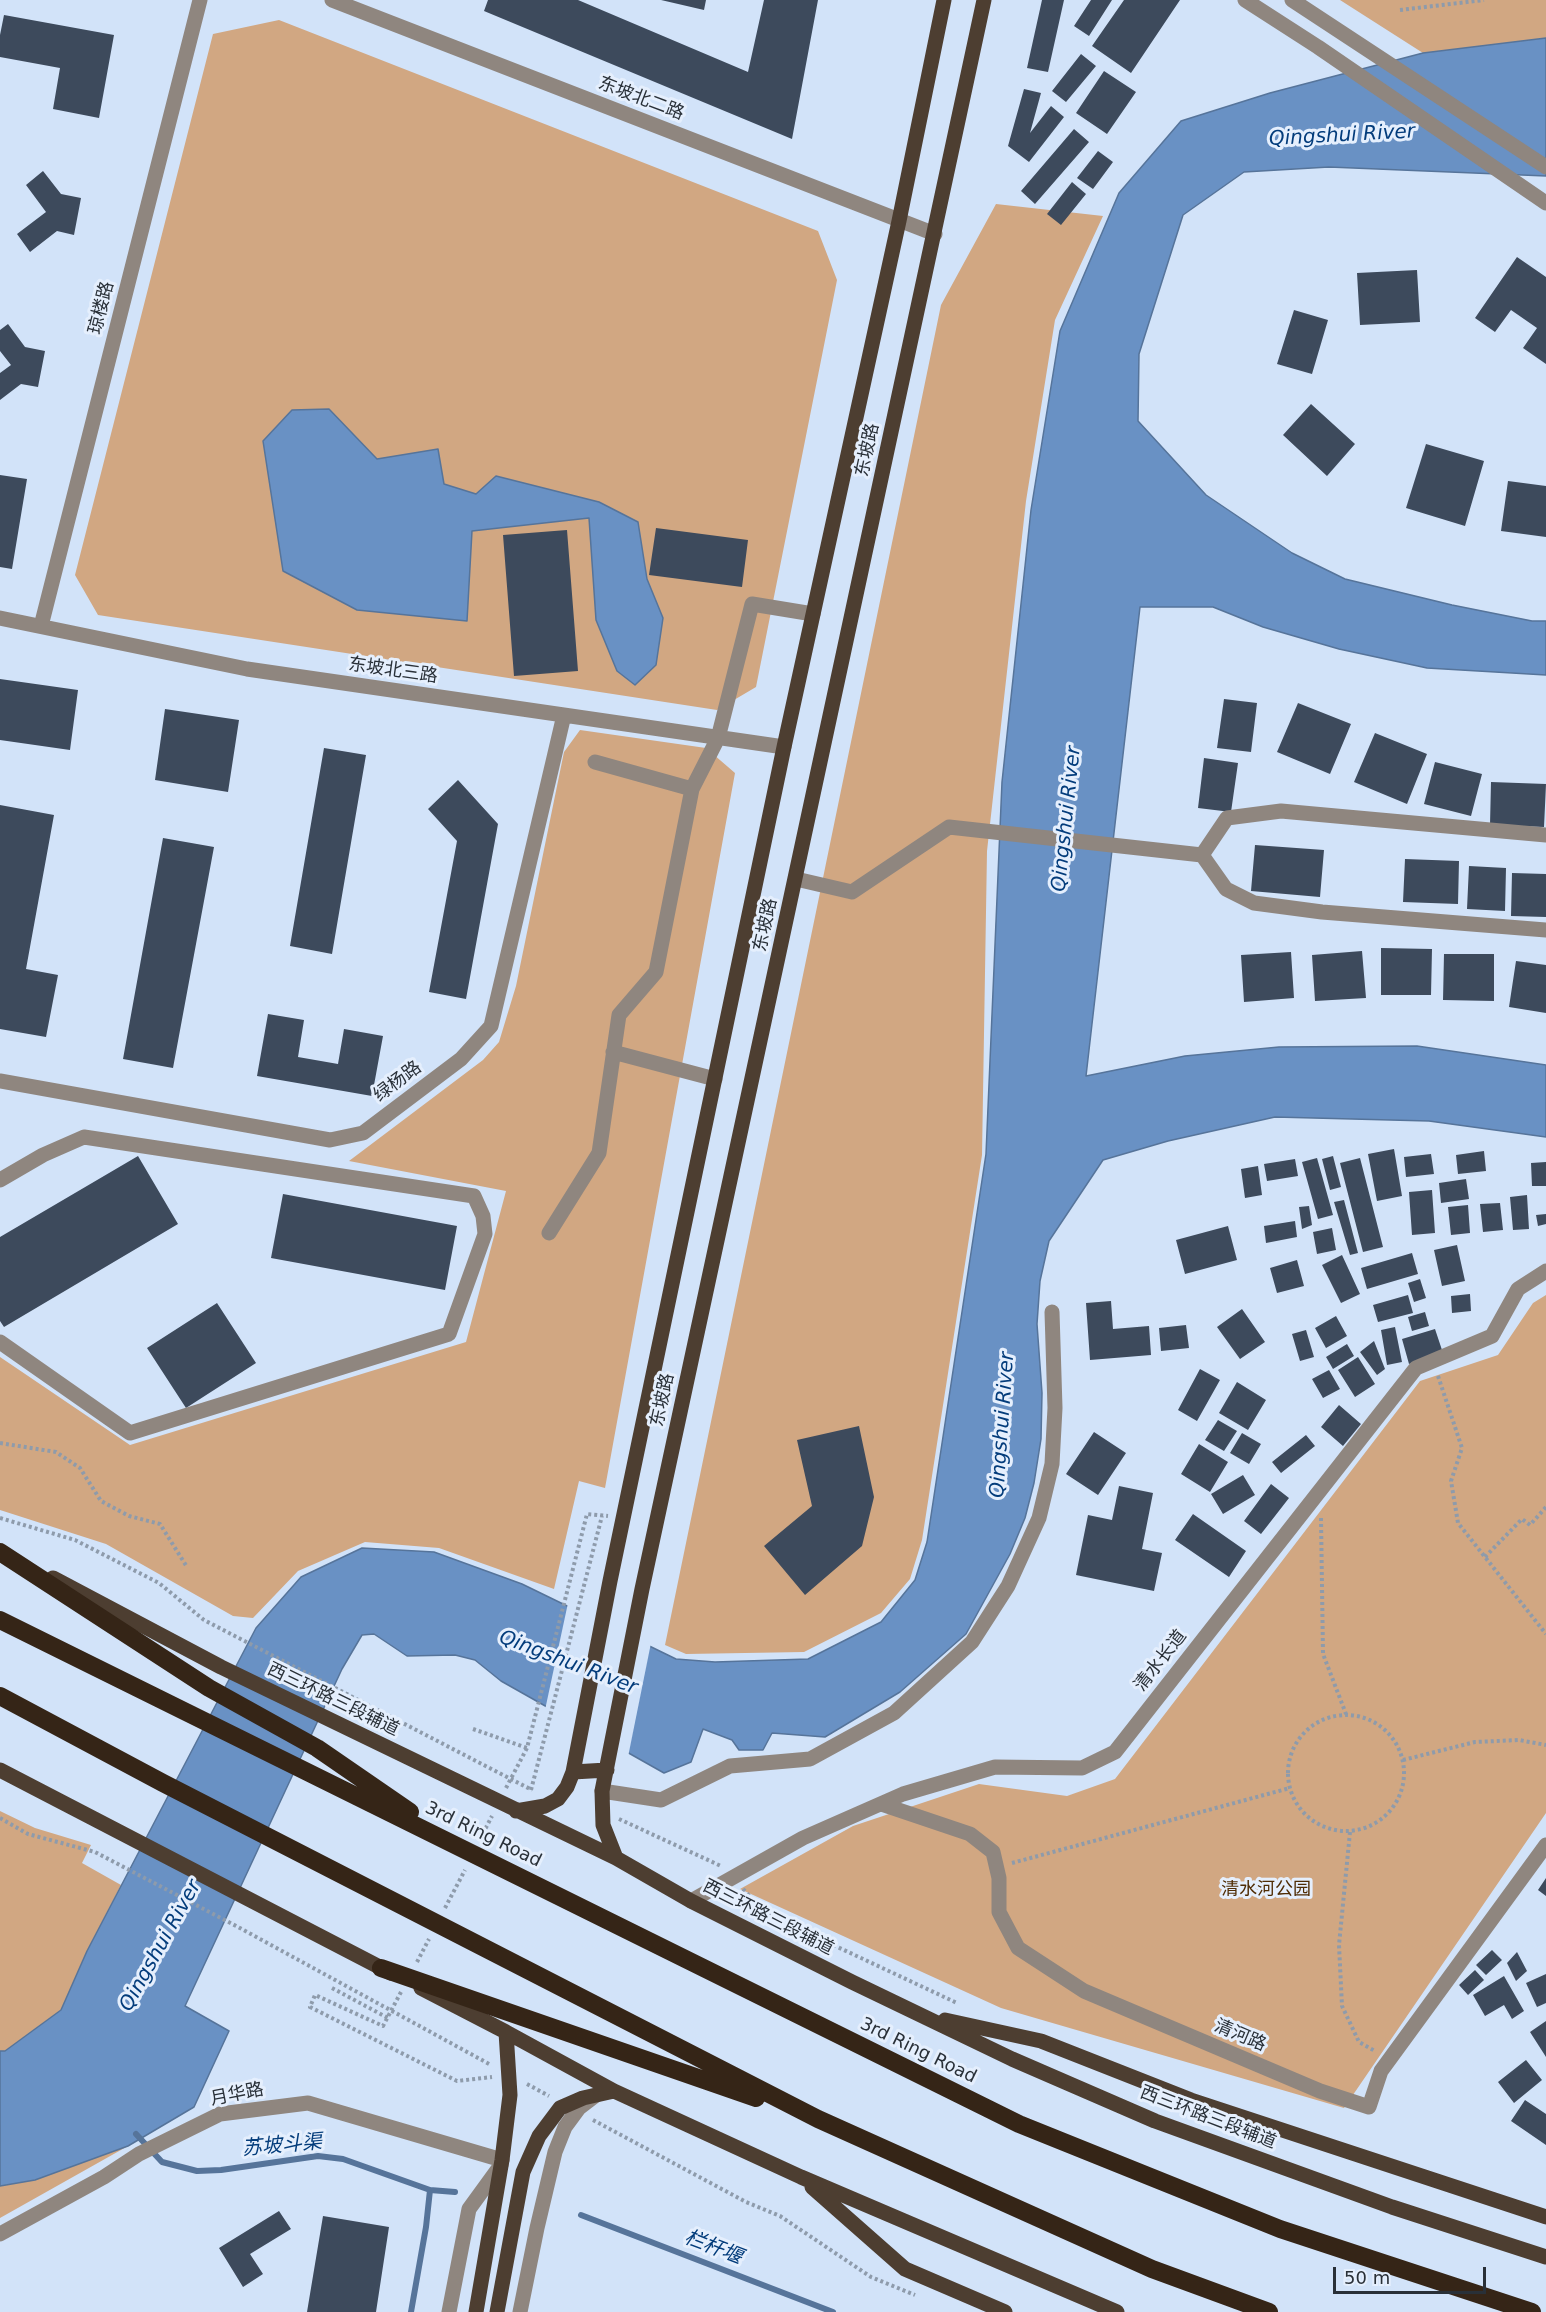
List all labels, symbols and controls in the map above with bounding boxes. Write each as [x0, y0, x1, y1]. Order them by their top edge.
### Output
street label: 东坡北二路 [595, 73, 687, 125]
water label: Qingshui River [1268, 120, 1416, 152]
street label: 琼楼路 [85, 279, 119, 337]
street label: 东坡路 [852, 421, 884, 479]
street label: 东坡北三路 [347, 654, 439, 688]
water label: Qingshui River [1047, 745, 1087, 893]
street label: 东坡路 [750, 896, 782, 954]
street label: 绿杨路 [370, 1057, 426, 1107]
water label: Qingshui River [986, 1351, 1020, 1499]
street label: 东坡路 [647, 1371, 679, 1429]
water label: Qingshui River [495, 1626, 641, 1700]
street label: 清水长道 [1130, 1626, 1192, 1696]
street label: 西三环路三段辅道 [264, 1659, 402, 1741]
street label: 3rd Ring Road [421, 1797, 545, 1873]
water label: Qingshui River [115, 1876, 207, 2016]
street label: 西三环路三段辅道 [699, 1876, 837, 1960]
park label: 清水河公园 [1221, 1879, 1311, 1901]
street label: 3rd Ring Road [856, 2013, 980, 2089]
street label: 清河路 [1211, 2016, 1269, 2056]
street label: 月华路 [208, 2079, 266, 2111]
street label: 西三环路三段辅道 [1137, 2082, 1279, 2154]
water label: 苏坡斗渠 [241, 2131, 323, 2161]
water label: 栏杆堰 [681, 2226, 745, 2270]
scale bar [1336, 2255, 1489, 2293]
text: 50 m [1344, 2267, 1390, 2288]

